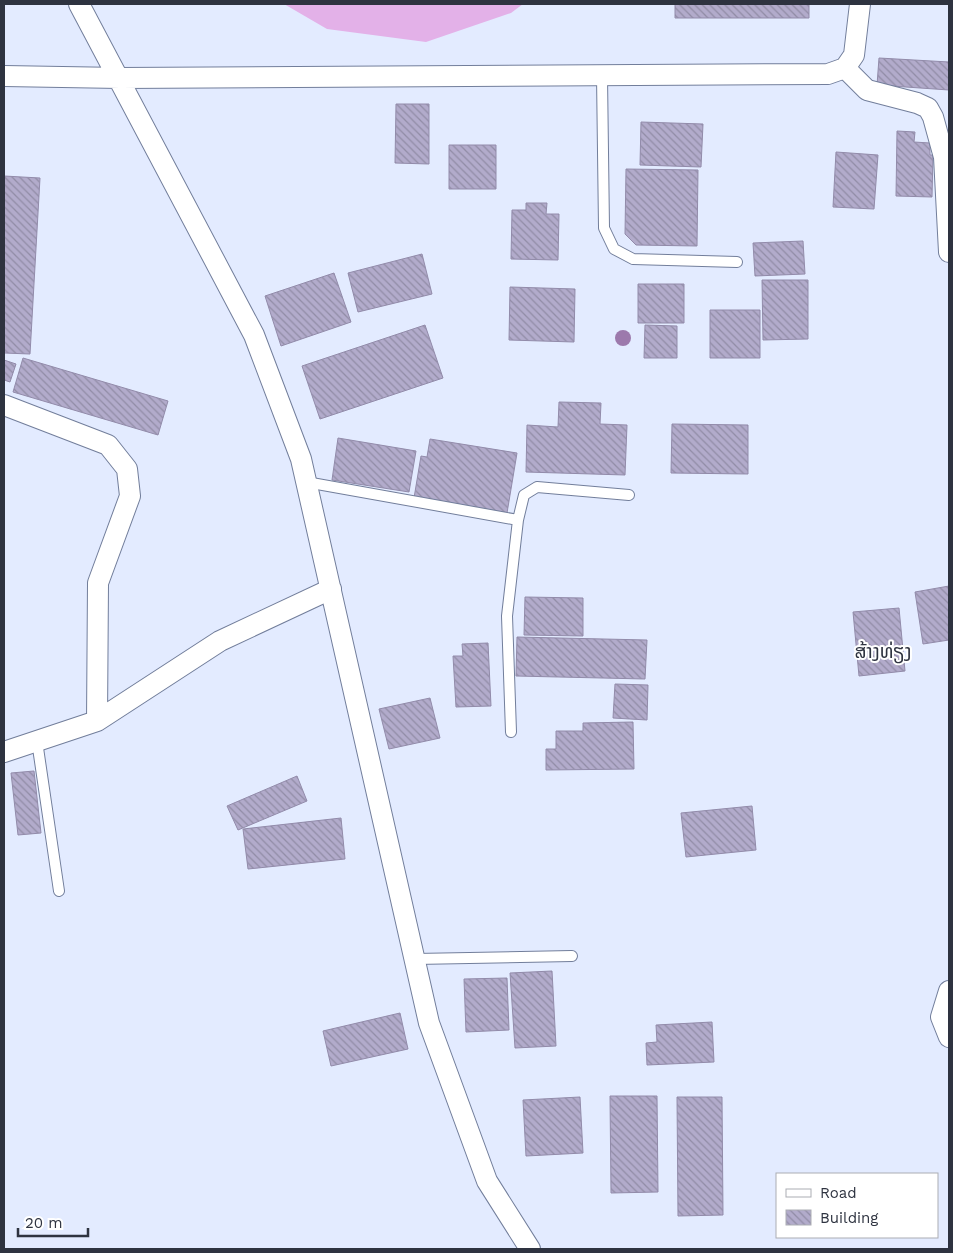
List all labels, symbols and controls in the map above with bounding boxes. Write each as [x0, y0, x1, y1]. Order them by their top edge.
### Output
district label: ສ້າງທ່ຽງ [855, 640, 911, 664]
legend [776, 1173, 938, 1238]
text: Road [820, 1184, 857, 1202]
scale bar [18, 1206, 88, 1238]
text: Building [820, 1209, 878, 1227]
text: 20 m [25, 1214, 63, 1232]

